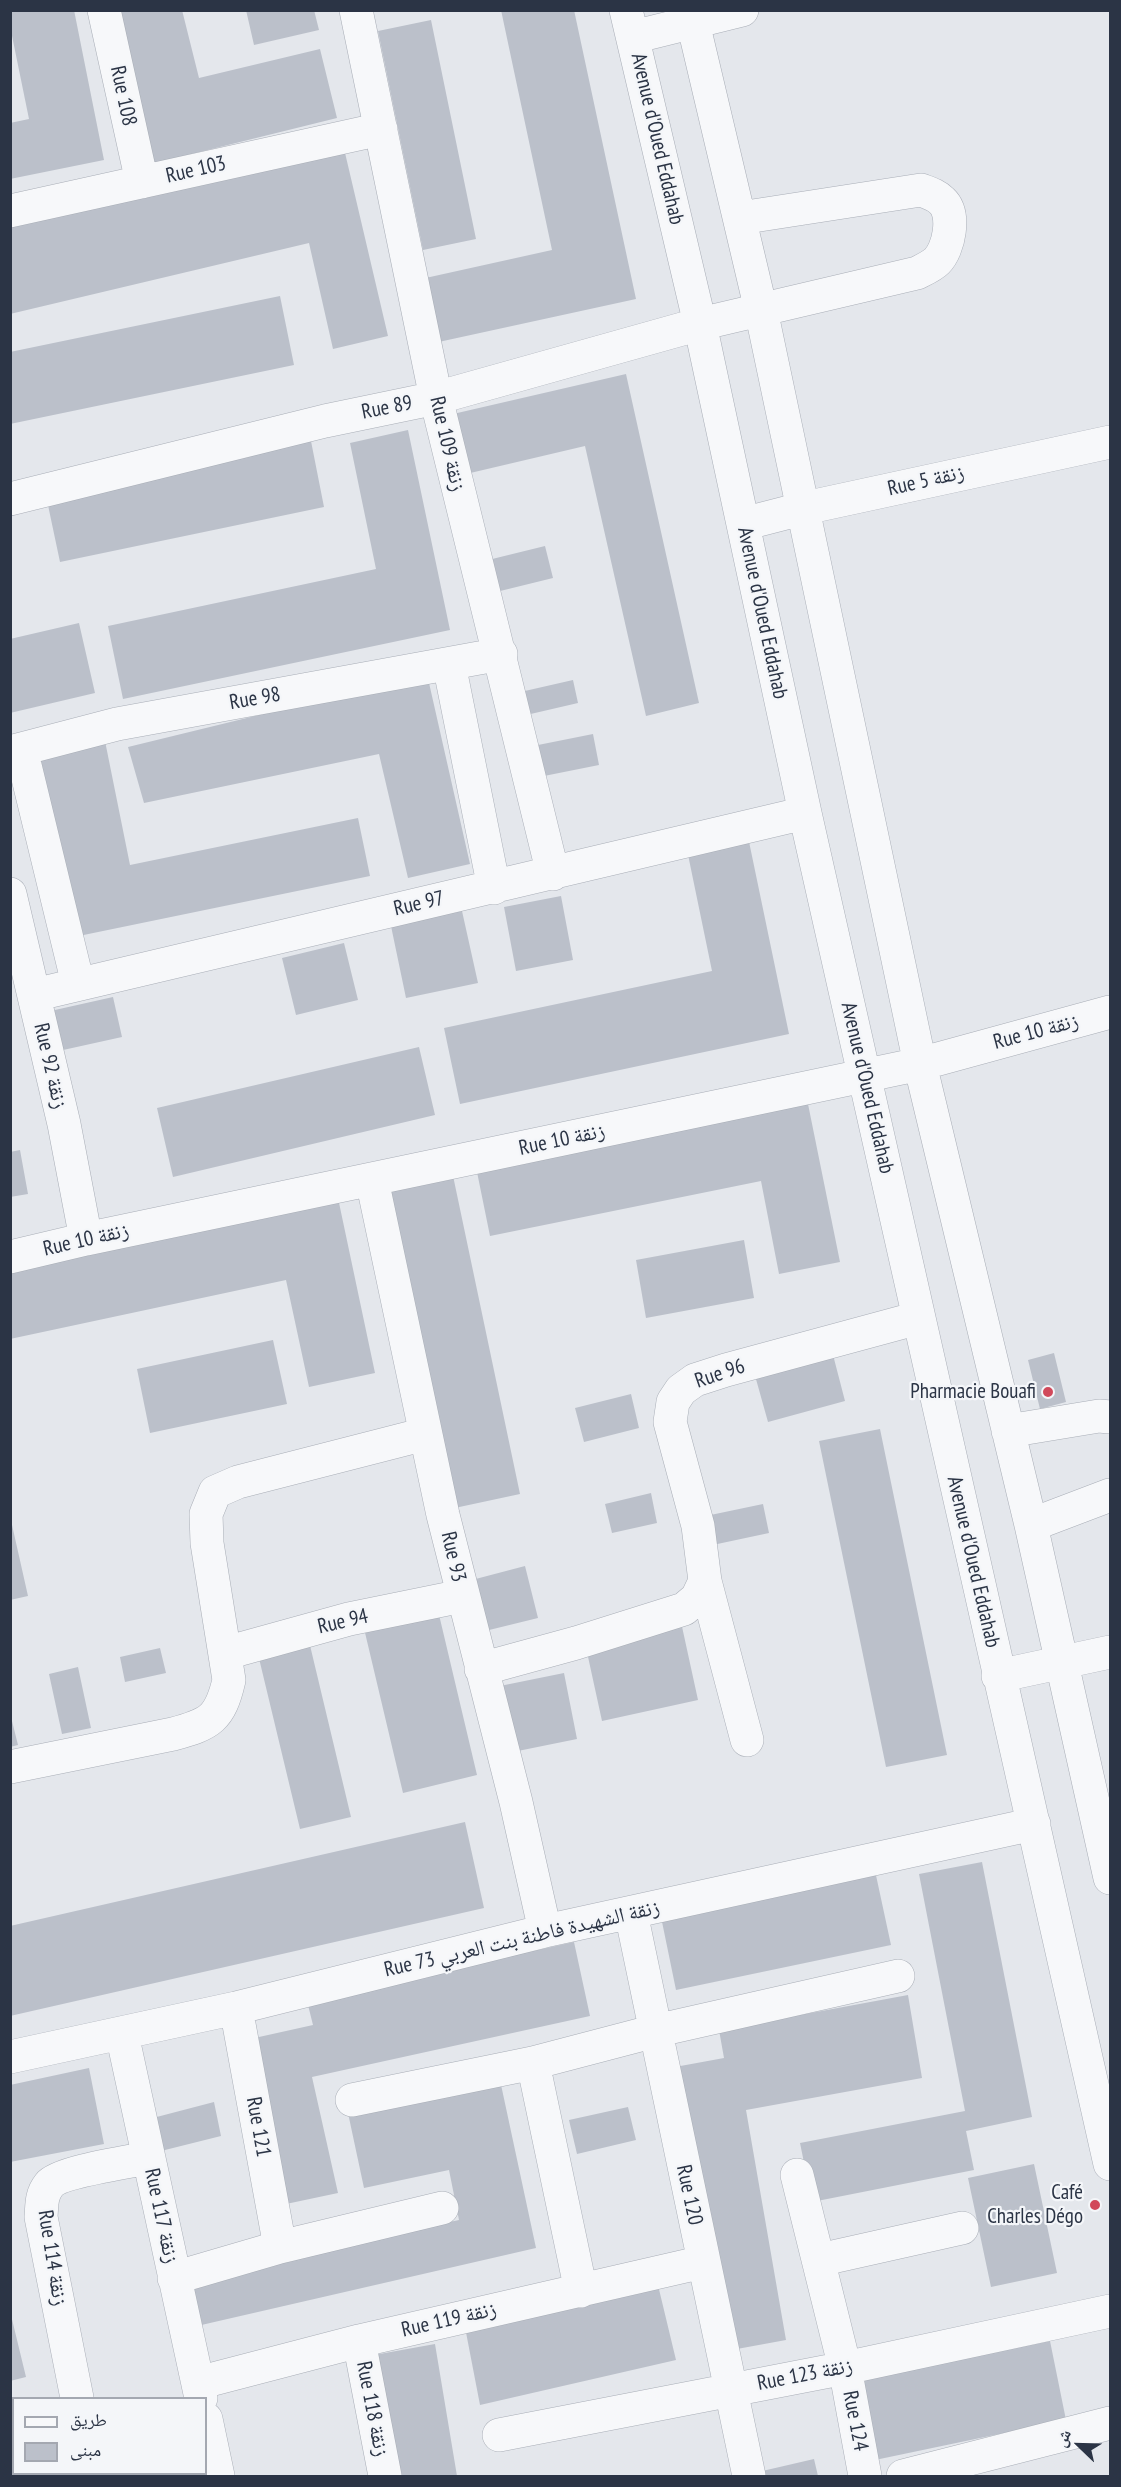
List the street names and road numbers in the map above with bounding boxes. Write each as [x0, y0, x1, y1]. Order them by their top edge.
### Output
street label: Avenue d'Oued Eddahab [625, 51, 689, 227]
street label: Rue 108 [104, 64, 142, 128]
street label: Rue 103 [164, 151, 228, 189]
street label: Rue 89 [359, 391, 415, 425]
street label: Rue 109 زنقة [424, 394, 470, 494]
street label: Rue 5 زنقة [885, 460, 967, 502]
street label: Avenue d'Oued Eddahab [731, 525, 793, 701]
street label: Rue 98 [228, 682, 282, 716]
street label: Rue 97 [391, 886, 447, 922]
street label: Avenue d'Oued Eddahab [835, 1000, 899, 1176]
street label: Rue 10 زنقة [991, 1009, 1081, 1055]
street label: Rue 92 زنقة [28, 1021, 72, 1111]
street label: Rue 10 زنقة [517, 1119, 607, 1161]
street label: Rue 10 زنقة [41, 1218, 131, 1262]
street label: Rue 96 [692, 1354, 748, 1394]
street label: Avenue d'Oued Eddahab [941, 1474, 1005, 1650]
street label: Rue 93 [435, 1529, 471, 1585]
street label: Rue 94 [315, 1604, 371, 1640]
street label: Rue 73 زنقة الشهيدة فاطنة بنت العربي [382, 1895, 662, 1983]
street label: Rue 121 [240, 2095, 276, 2159]
street label: Rue 120 [670, 2163, 708, 2227]
street label: Rue 117 زنقة [139, 2166, 183, 2266]
street label: Rue 114 زنقة [32, 2208, 72, 2308]
street label: Rue 119 زنقة [399, 2297, 499, 2343]
street label: Rue 123 زنقة [755, 2353, 855, 2397]
street label: Rue 118 زنقة [350, 2359, 394, 2459]
street label: Rue 124 [837, 2389, 873, 2453]

